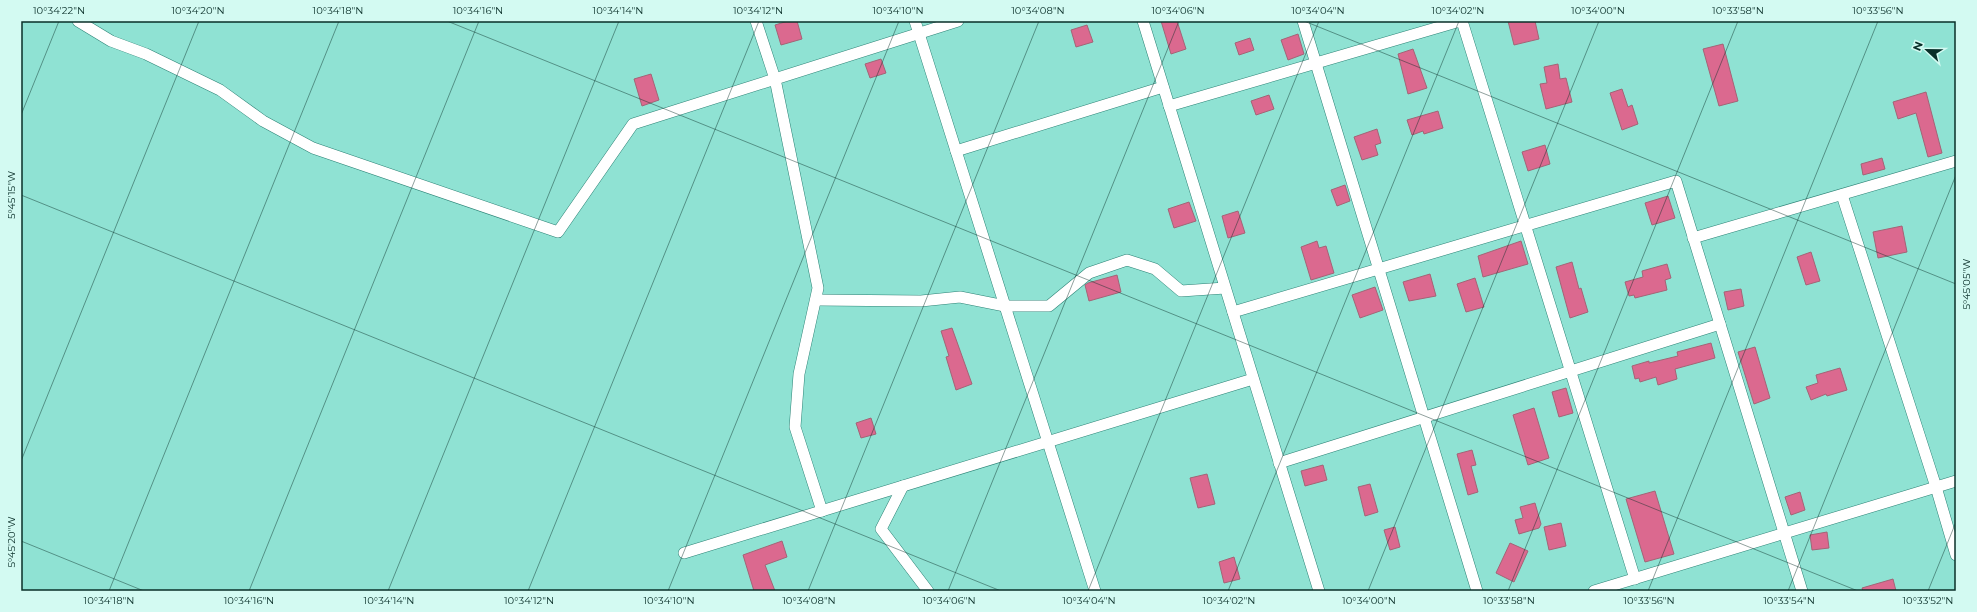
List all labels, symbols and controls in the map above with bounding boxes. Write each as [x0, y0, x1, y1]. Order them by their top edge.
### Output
text: 10°34'22"N [33, 4, 85, 17]
text: 10°34'20"N [171, 4, 225, 17]
text: 10°34'18"N [313, 4, 363, 17]
text: 10°34'16"N [453, 4, 503, 17]
text: 10°34'14"N [593, 4, 643, 17]
text: 10°34'12"N [733, 4, 783, 17]
text: 10°34'10"N [872, 4, 924, 17]
text: 10°34'08"N [1011, 4, 1065, 17]
text: 10°34'06"N [1151, 4, 1205, 17]
text: 10°34'04"N [1291, 4, 1345, 17]
text: 10°34'02"N [1432, 4, 1484, 17]
text: 10°34'00"N [1571, 4, 1625, 17]
text: 10°33'58"N [1712, 4, 1764, 17]
text: 10°33'56"N [1852, 4, 1904, 17]
north arrow [1907, 30, 1947, 70]
text: N [1910, 40, 1926, 53]
text: 5°45'15"W [5, 171, 18, 219]
text: 5°45'05"W [1960, 259, 1973, 309]
text: 5°45'20"W [5, 516, 18, 568]
text: 10°34'18"N [84, 594, 134, 607]
text: 10°34'16"N [224, 594, 274, 607]
text: 10°34'14"N [364, 594, 414, 607]
text: 10°34'12"N [504, 594, 554, 607]
text: 10°34'10"N [643, 594, 695, 607]
text: 10°34'08"N [782, 594, 836, 607]
text: 10°34'06"N [922, 594, 976, 607]
text: 10°34'04"N [1062, 594, 1116, 607]
text: 10°34'02"N [1203, 594, 1255, 607]
text: 10°34'00"N [1342, 594, 1396, 607]
text: 10°33'58"N [1483, 594, 1535, 607]
text: 10°33'56"N [1623, 594, 1675, 607]
text: 10°33'54"N [1763, 594, 1815, 607]
text: 10°33'52"N [1903, 594, 1953, 607]

